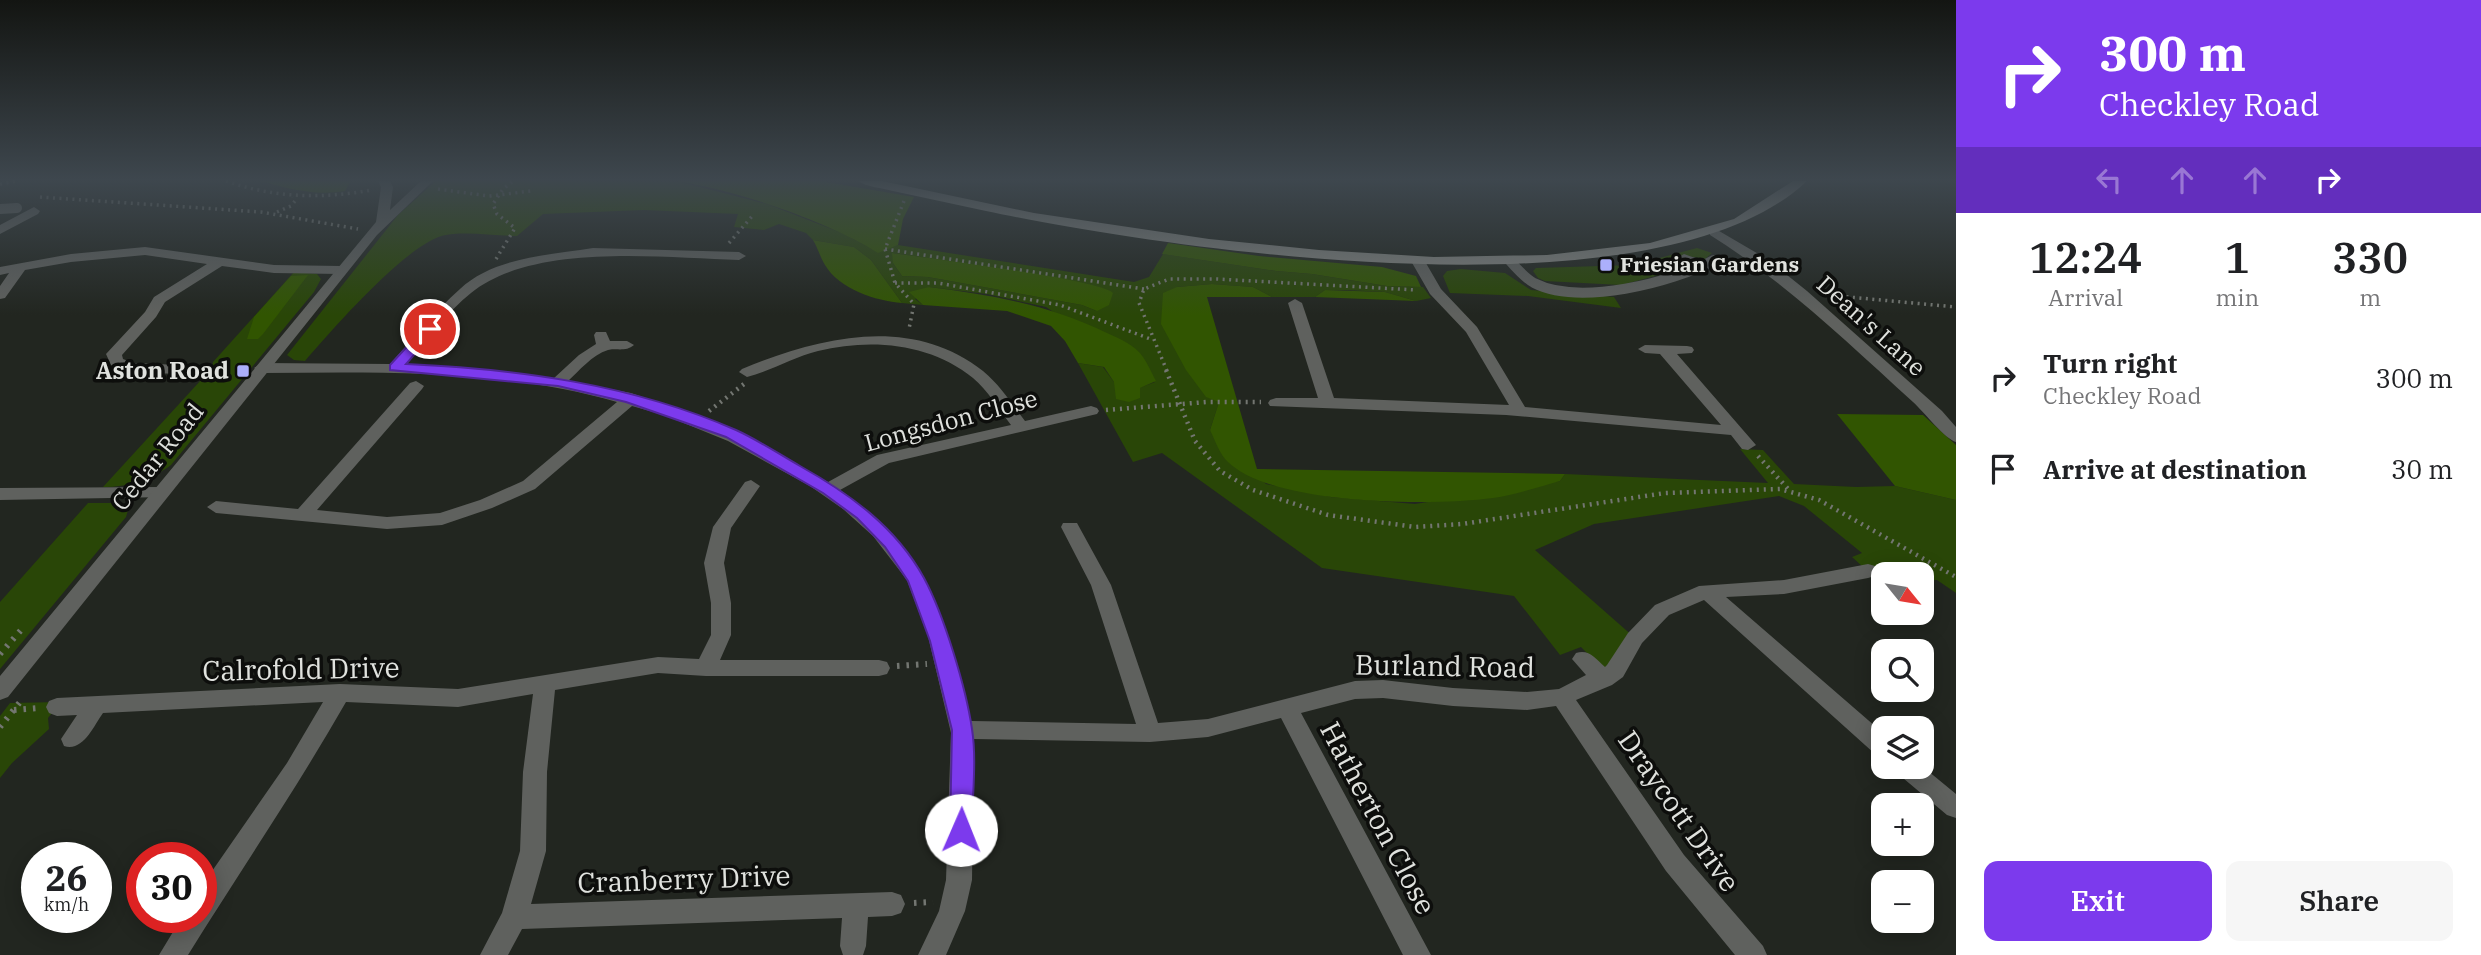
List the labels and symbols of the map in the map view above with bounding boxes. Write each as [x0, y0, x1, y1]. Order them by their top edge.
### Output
place label: Friesian Gardens [1620, 250, 1799, 278]
marker: Friesian Gardens [1598, 257, 1614, 273]
street label: Dean's Lane [1810, 268, 1933, 383]
pin [400, 299, 460, 359]
place label: Aston Road [96, 354, 229, 386]
marker: Aston Road [235, 363, 251, 379]
street label: Longsdon Close [861, 382, 1041, 459]
street label: Cedar Road [104, 396, 210, 517]
north arrow [1871, 562, 1934, 625]
street label: Burland Road [1355, 645, 1535, 686]
street label: Calrofold Drive [202, 648, 400, 689]
street label: Hatherton Close [1312, 715, 1445, 921]
street label: Draycott Drive [1610, 723, 1749, 899]
position arrow [924, 793, 998, 867]
speed limit sign: 30 [126, 842, 217, 933]
street label: Cranberry Drive [577, 856, 791, 901]

